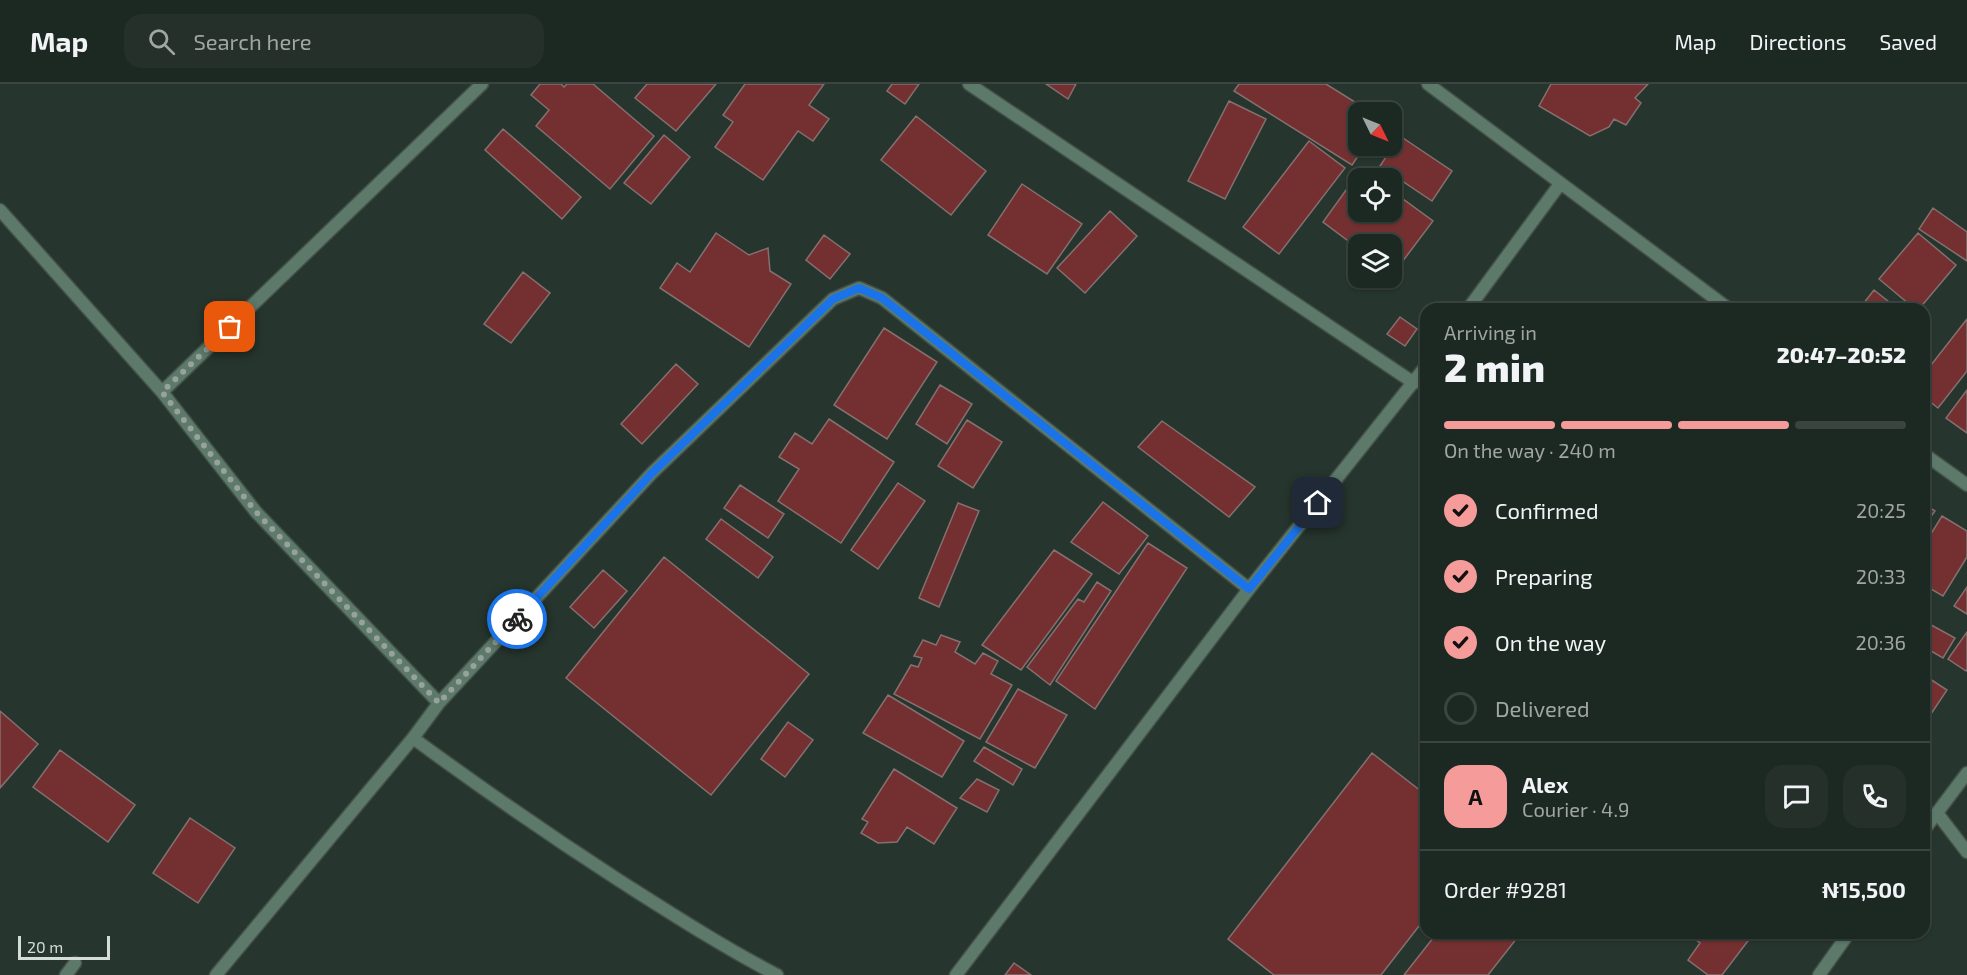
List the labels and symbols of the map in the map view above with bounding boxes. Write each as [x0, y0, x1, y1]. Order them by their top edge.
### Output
north arrow [1348, 102, 1402, 156]
pin [204, 301, 255, 352]
pin [1292, 477, 1343, 528]
courier [487, 589, 547, 649]
scale bar [18, 933, 110, 960]

